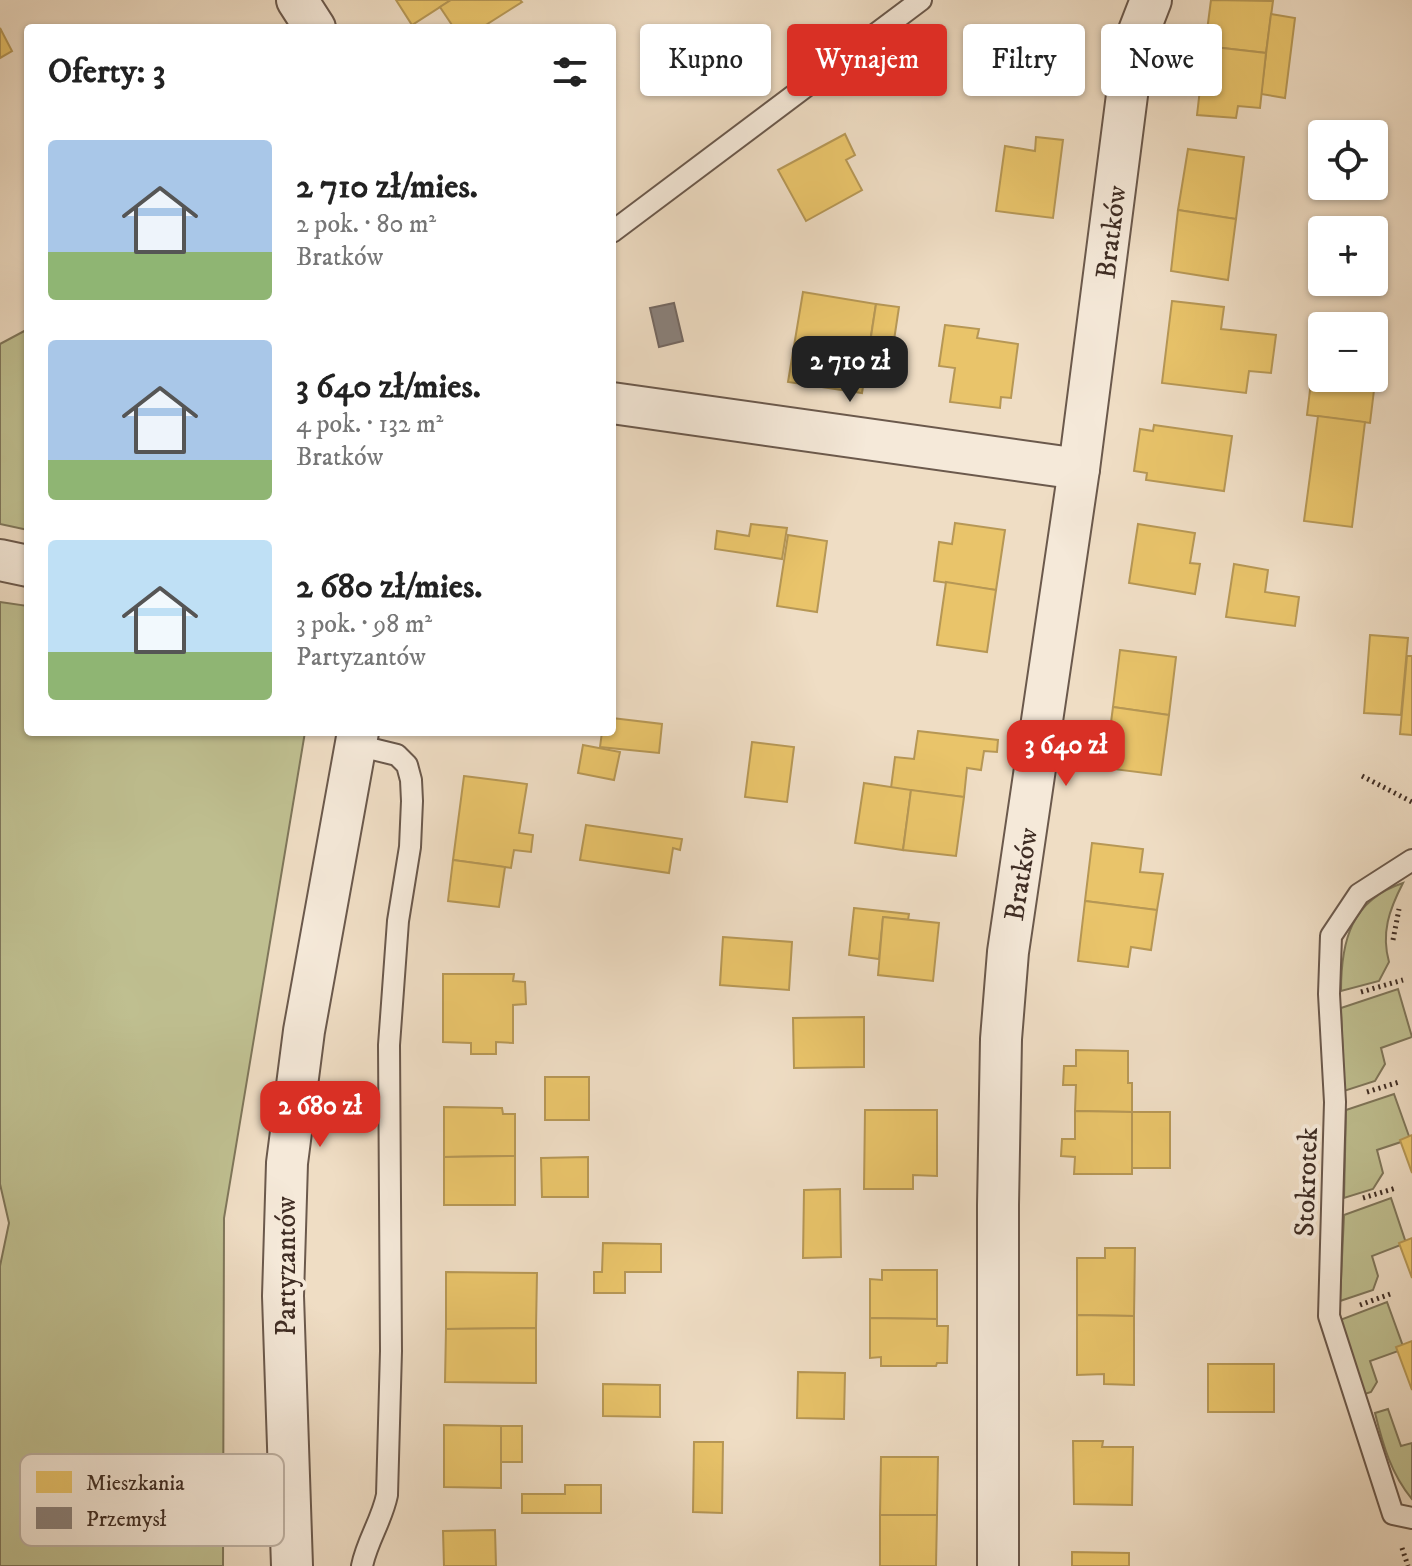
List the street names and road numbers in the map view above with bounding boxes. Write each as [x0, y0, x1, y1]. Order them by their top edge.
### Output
street label: Bratków [1088, 183, 1135, 281]
street label: Bratków [997, 825, 1046, 923]
street label: Stokrotek [1287, 1127, 1326, 1237]
street label: Partyzantów [269, 1196, 304, 1336]

